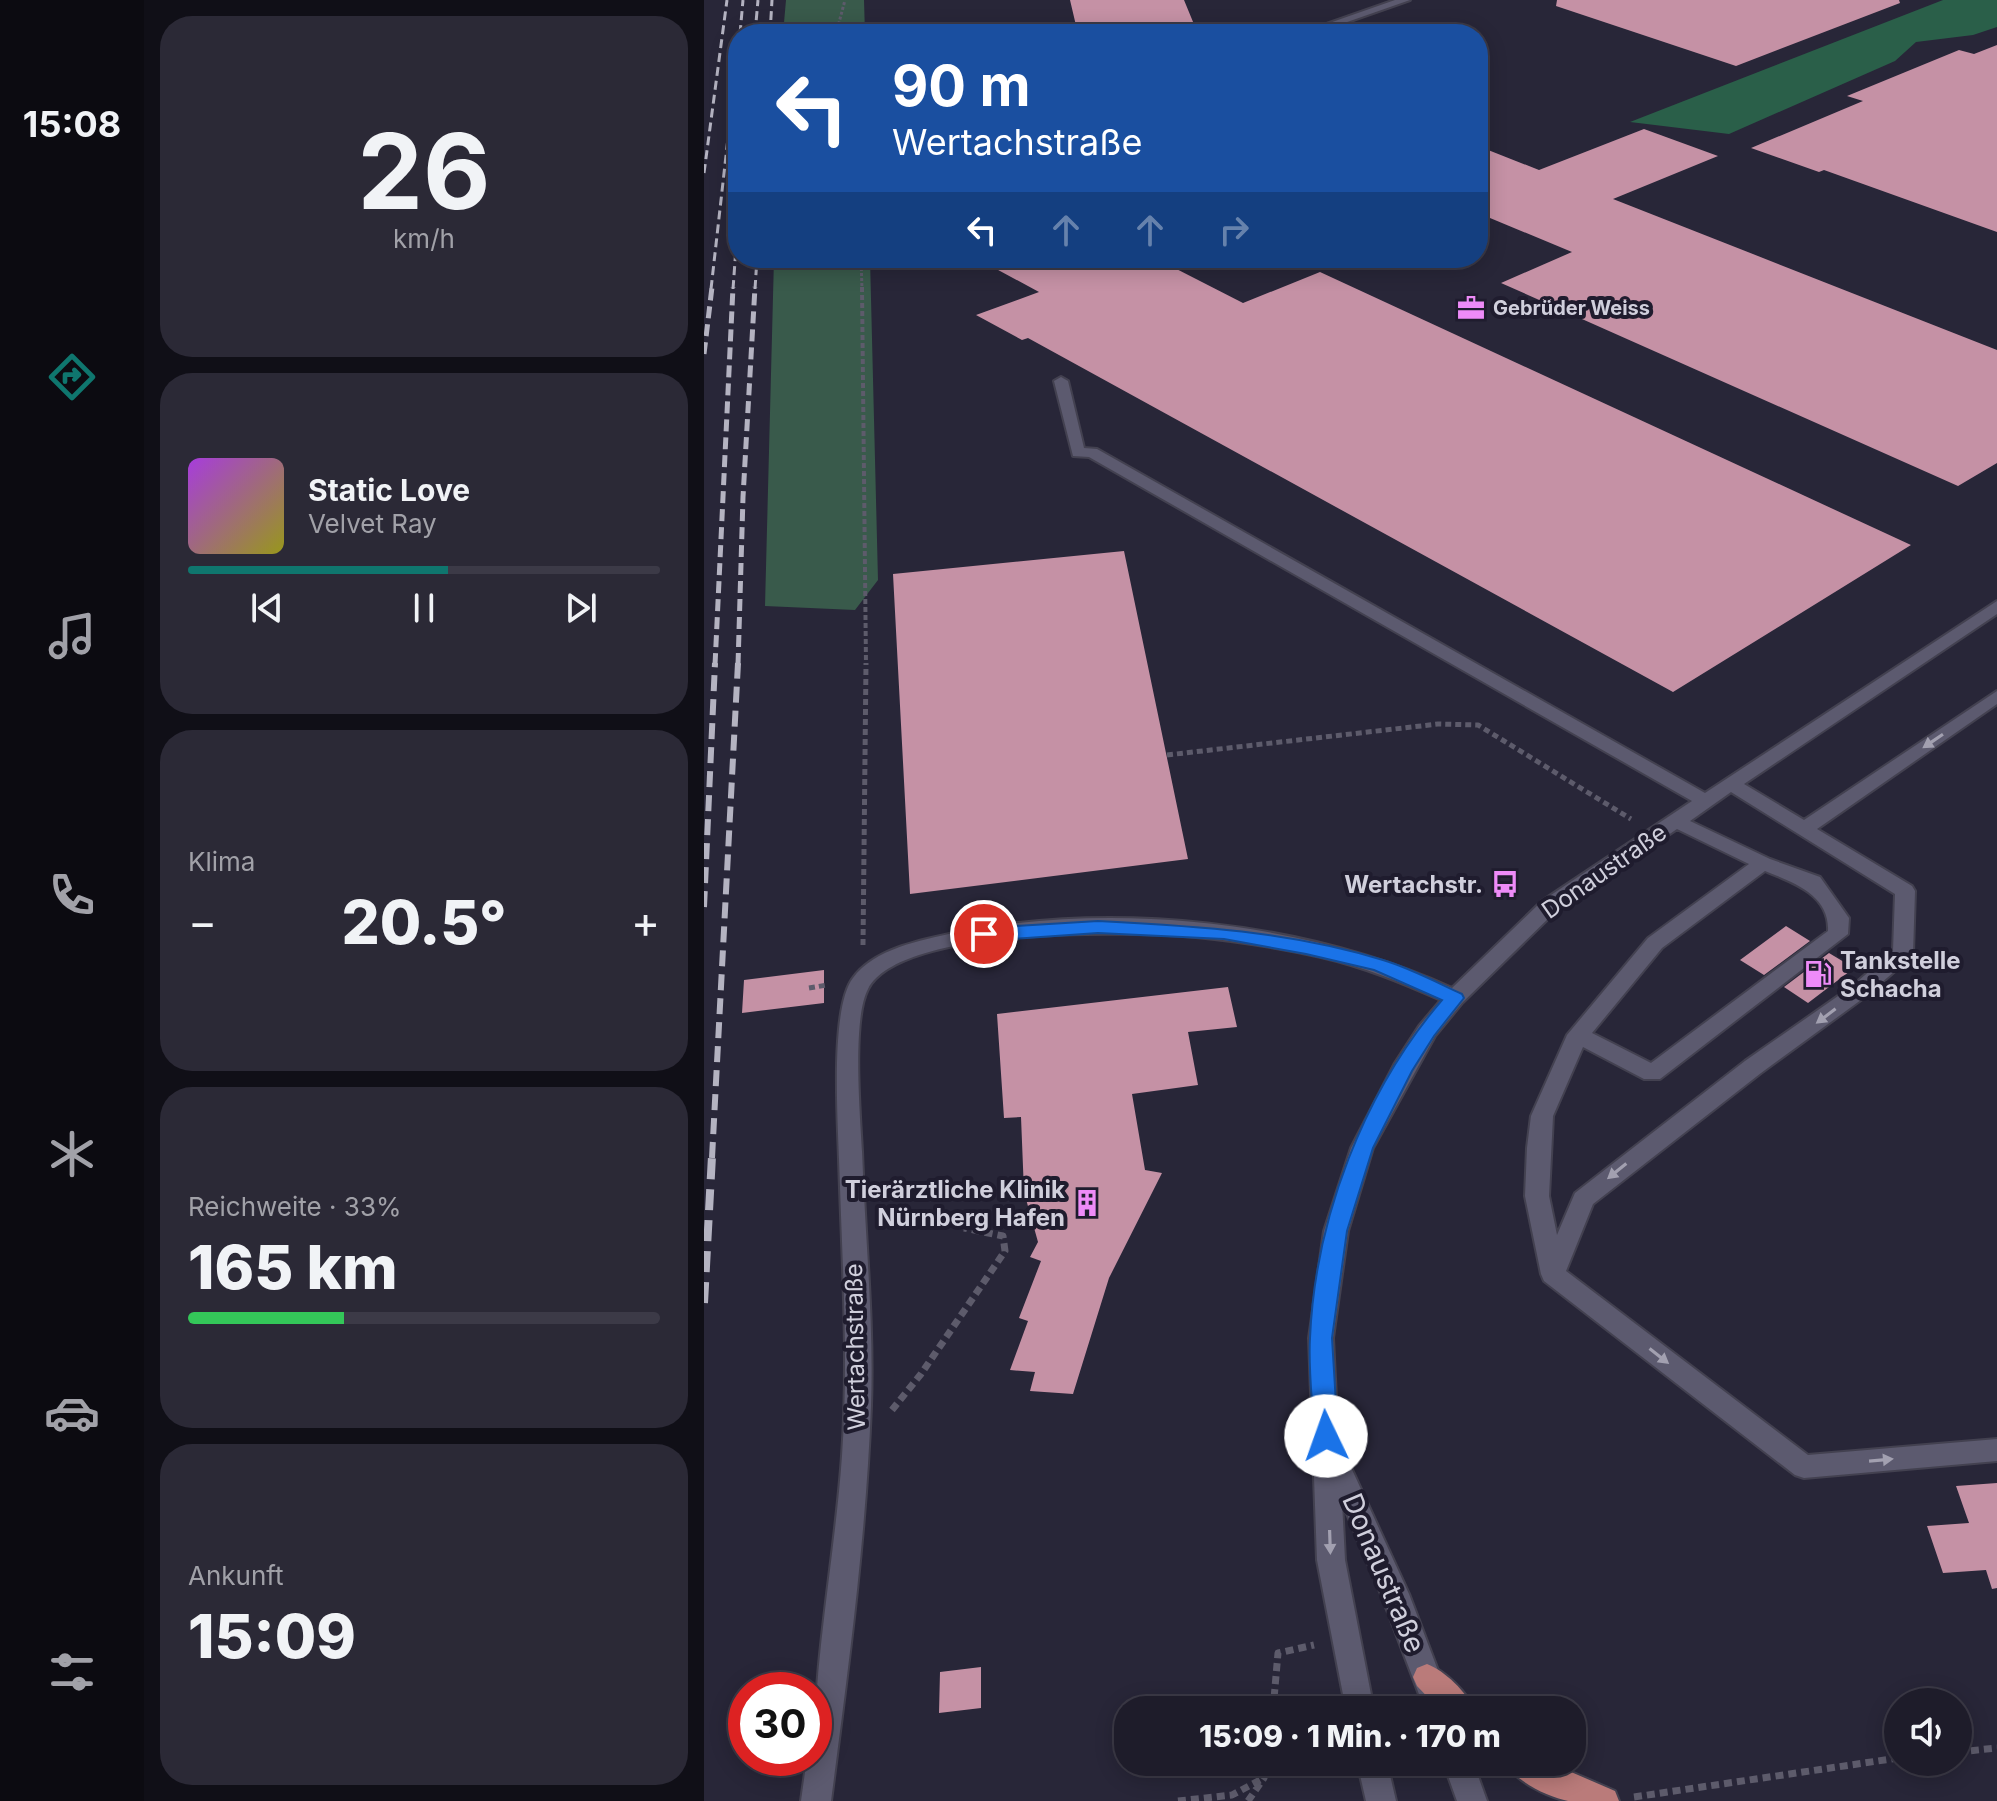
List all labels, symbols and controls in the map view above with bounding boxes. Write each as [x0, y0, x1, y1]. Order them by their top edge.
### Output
text: 90 m [892, 52, 1031, 120]
icon: left [760, 56, 864, 160]
text: 15:08 [23, 102, 121, 146]
text: 26 [357, 108, 491, 234]
text: Wertachstraße [892, 120, 1143, 164]
icon: left [960, 208, 1004, 252]
icon: ahead [1044, 208, 1088, 252]
icon: ahead [1128, 208, 1172, 252]
icon: right [1212, 208, 1256, 252]
text: km/h [393, 223, 455, 254]
office icon: Gebrüder Weiss [1456, 293, 1486, 323]
place label: Gebrüder Weiss [1493, 296, 1650, 320]
icon: directions [44, 349, 100, 405]
text: Static Love [308, 472, 470, 508]
text: Velvet Ray [308, 508, 437, 539]
icon: previous [245, 586, 289, 630]
icon: pause [402, 586, 446, 630]
icon: next [559, 586, 603, 630]
icon: music [44, 608, 100, 664]
one-way arrow [1923, 733, 1944, 748]
street label: Donaustraße [1536, 817, 1672, 925]
text: Klima [188, 846, 255, 877]
icon: phone [44, 867, 100, 923]
bus stop icon: Wertachstr. [1490, 869, 1520, 899]
place label: Wertachstr. [1344, 870, 1483, 899]
text: 20.5° [341, 886, 507, 958]
text: − [188, 895, 217, 949]
text: + [631, 895, 660, 949]
pin [950, 900, 1018, 968]
icon: arrive [962, 912, 1006, 956]
place label: Tankstelle Schacha [1840, 946, 1961, 1003]
fuel station icon: Tankstelle Schacha [1803, 959, 1833, 989]
one-way arrow [1815, 1008, 1837, 1024]
icon: climate [44, 1126, 100, 1182]
one-way arrow [1607, 1162, 1627, 1179]
place label: Tierärztliche Klinik Nürnberg Hafen [845, 1175, 1065, 1232]
building icon: Tierärztliche Klinik Nürnberg Hafen [1072, 1188, 1102, 1218]
text: Reichweite · 33% [188, 1191, 401, 1222]
text: 165 km [188, 1231, 398, 1303]
street label: Wertachstraße [839, 1263, 871, 1431]
one-way arrow [1649, 1348, 1669, 1364]
icon: car [44, 1385, 100, 1441]
position arrow [1284, 1394, 1368, 1478]
one-way arrow [1869, 1453, 1894, 1466]
street label: Donaustraße [1335, 1488, 1433, 1658]
one-way arrow [1323, 1530, 1336, 1555]
text: Ankunft [188, 1560, 284, 1591]
text: 15:09 [188, 1600, 356, 1672]
icon: filters [44, 1644, 100, 1700]
speed limit sign: 30 [728, 1672, 832, 1776]
map controls [1884, 1688, 1972, 1776]
button: sound [1884, 1688, 1972, 1776]
text: 15:09 · 1 Min. · 170 m [1199, 1718, 1501, 1754]

